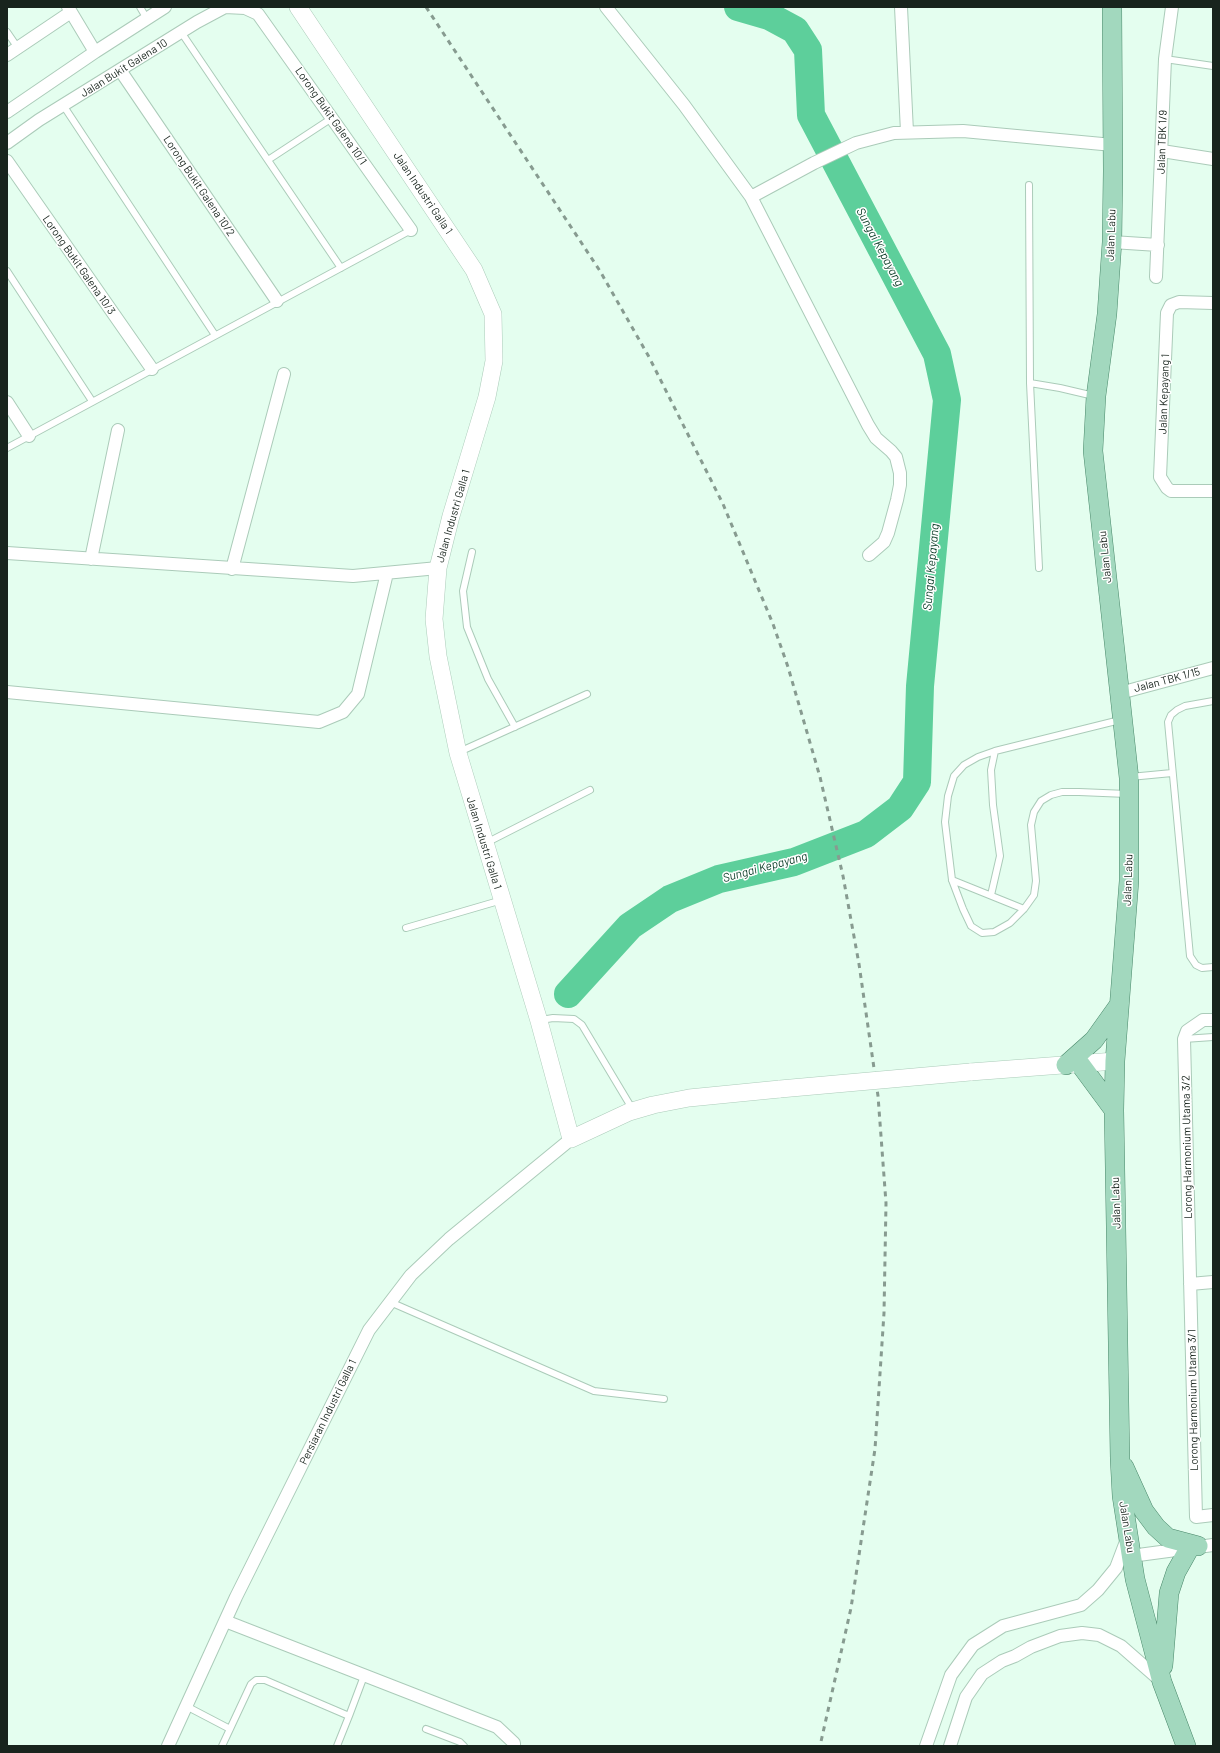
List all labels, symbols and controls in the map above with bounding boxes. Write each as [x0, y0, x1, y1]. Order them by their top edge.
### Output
street label: Jalan Bukit Galena 10 [78, 36, 170, 100]
street label: Lorong Bukit Galena 10/1 [292, 65, 370, 167]
street label: Jalan TBK 1/9 [1154, 110, 1170, 174]
street label: Lorong Bukit Galena 10/2 [160, 133, 238, 239]
street label: Jalan Industri Galla 1 [391, 149, 455, 237]
water label: Sungai Kepayang [853, 205, 907, 289]
street label: Jalan Labu [1103, 209, 1119, 261]
street label: Lorong Bukit Galena 10/3 [40, 213, 118, 317]
street label: Jalan Kepayang 1 [1156, 353, 1172, 435]
street label: Jalan Industri Galla 1 [433, 468, 473, 564]
water label: Sungai Kepayang [920, 523, 942, 611]
street label: Jalan Labu [1096, 530, 1114, 584]
street label: Jalan TBK 1/15 [1132, 665, 1202, 695]
street label: Jalan Industri Galla 1 [464, 795, 504, 891]
water label: Sungai Kepayang [721, 849, 809, 885]
street label: Jalan Labu [1120, 854, 1136, 906]
street label: Lorong Harmonium Utama 3/2 [1179, 1075, 1195, 1219]
street label: Jalan Labu [1108, 1177, 1124, 1229]
street label: Lorong Harmonium Utama 3/1 [1185, 1329, 1201, 1471]
street label: Persiaran Industri Galla 1 [297, 1357, 359, 1467]
street label: Jalan Labu [1116, 1500, 1138, 1554]

